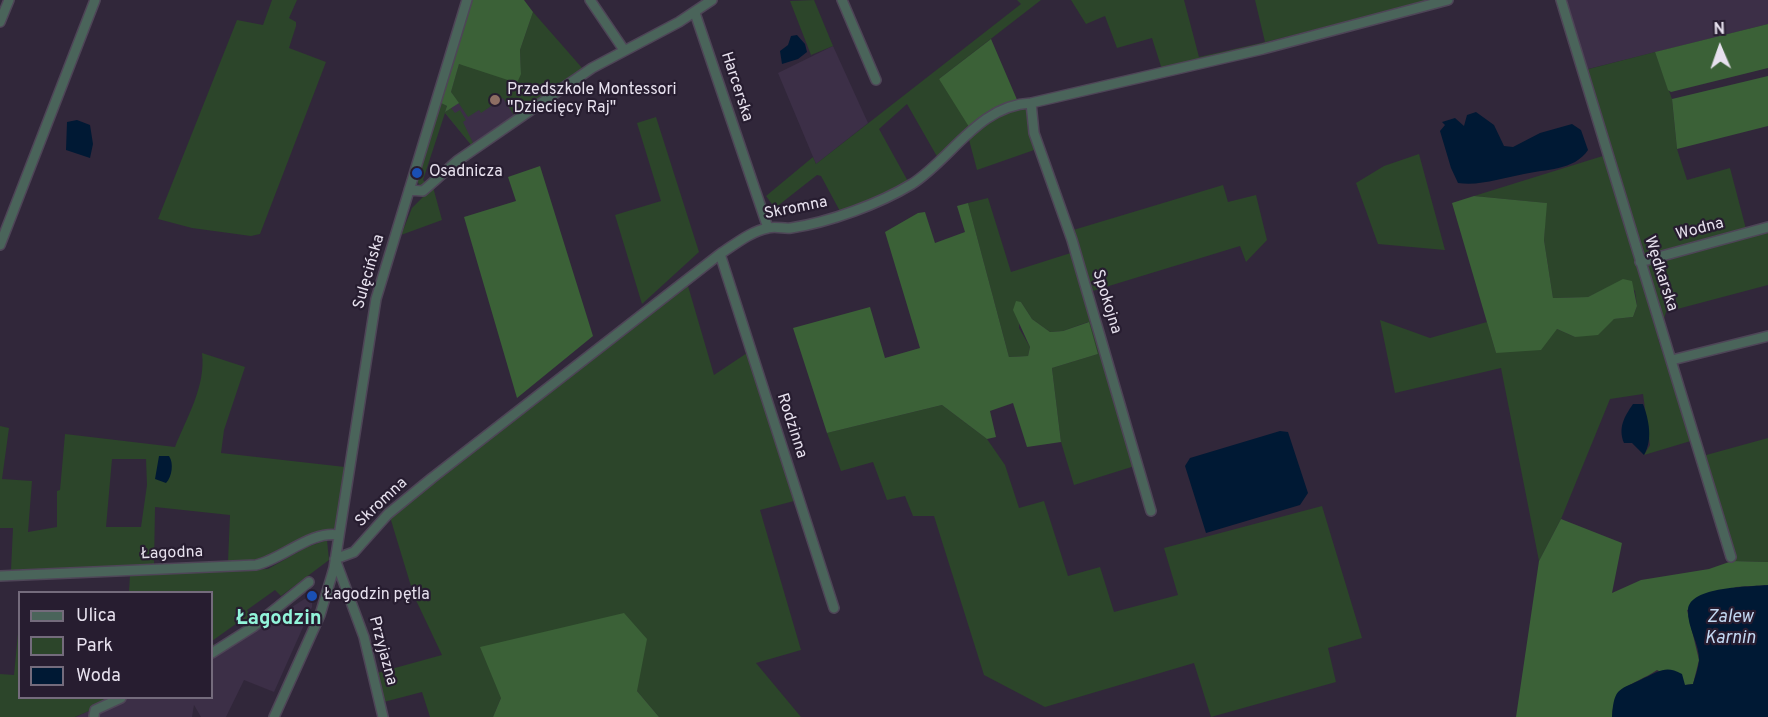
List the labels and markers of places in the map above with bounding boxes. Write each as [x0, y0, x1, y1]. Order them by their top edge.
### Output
place label: Przedszkole Montessori "Dziecięcy Raj" [507, 81, 677, 119]
marker: Przedszkole Montessori "Dziecięcy Raj" [488, 93, 502, 107]
place label: Osadnicza [429, 163, 503, 183]
marker: Osadnicza [410, 166, 424, 180]
place label: Łagodzin pętla [324, 586, 430, 606]
marker: Łagodzin pętla [305, 589, 319, 603]

